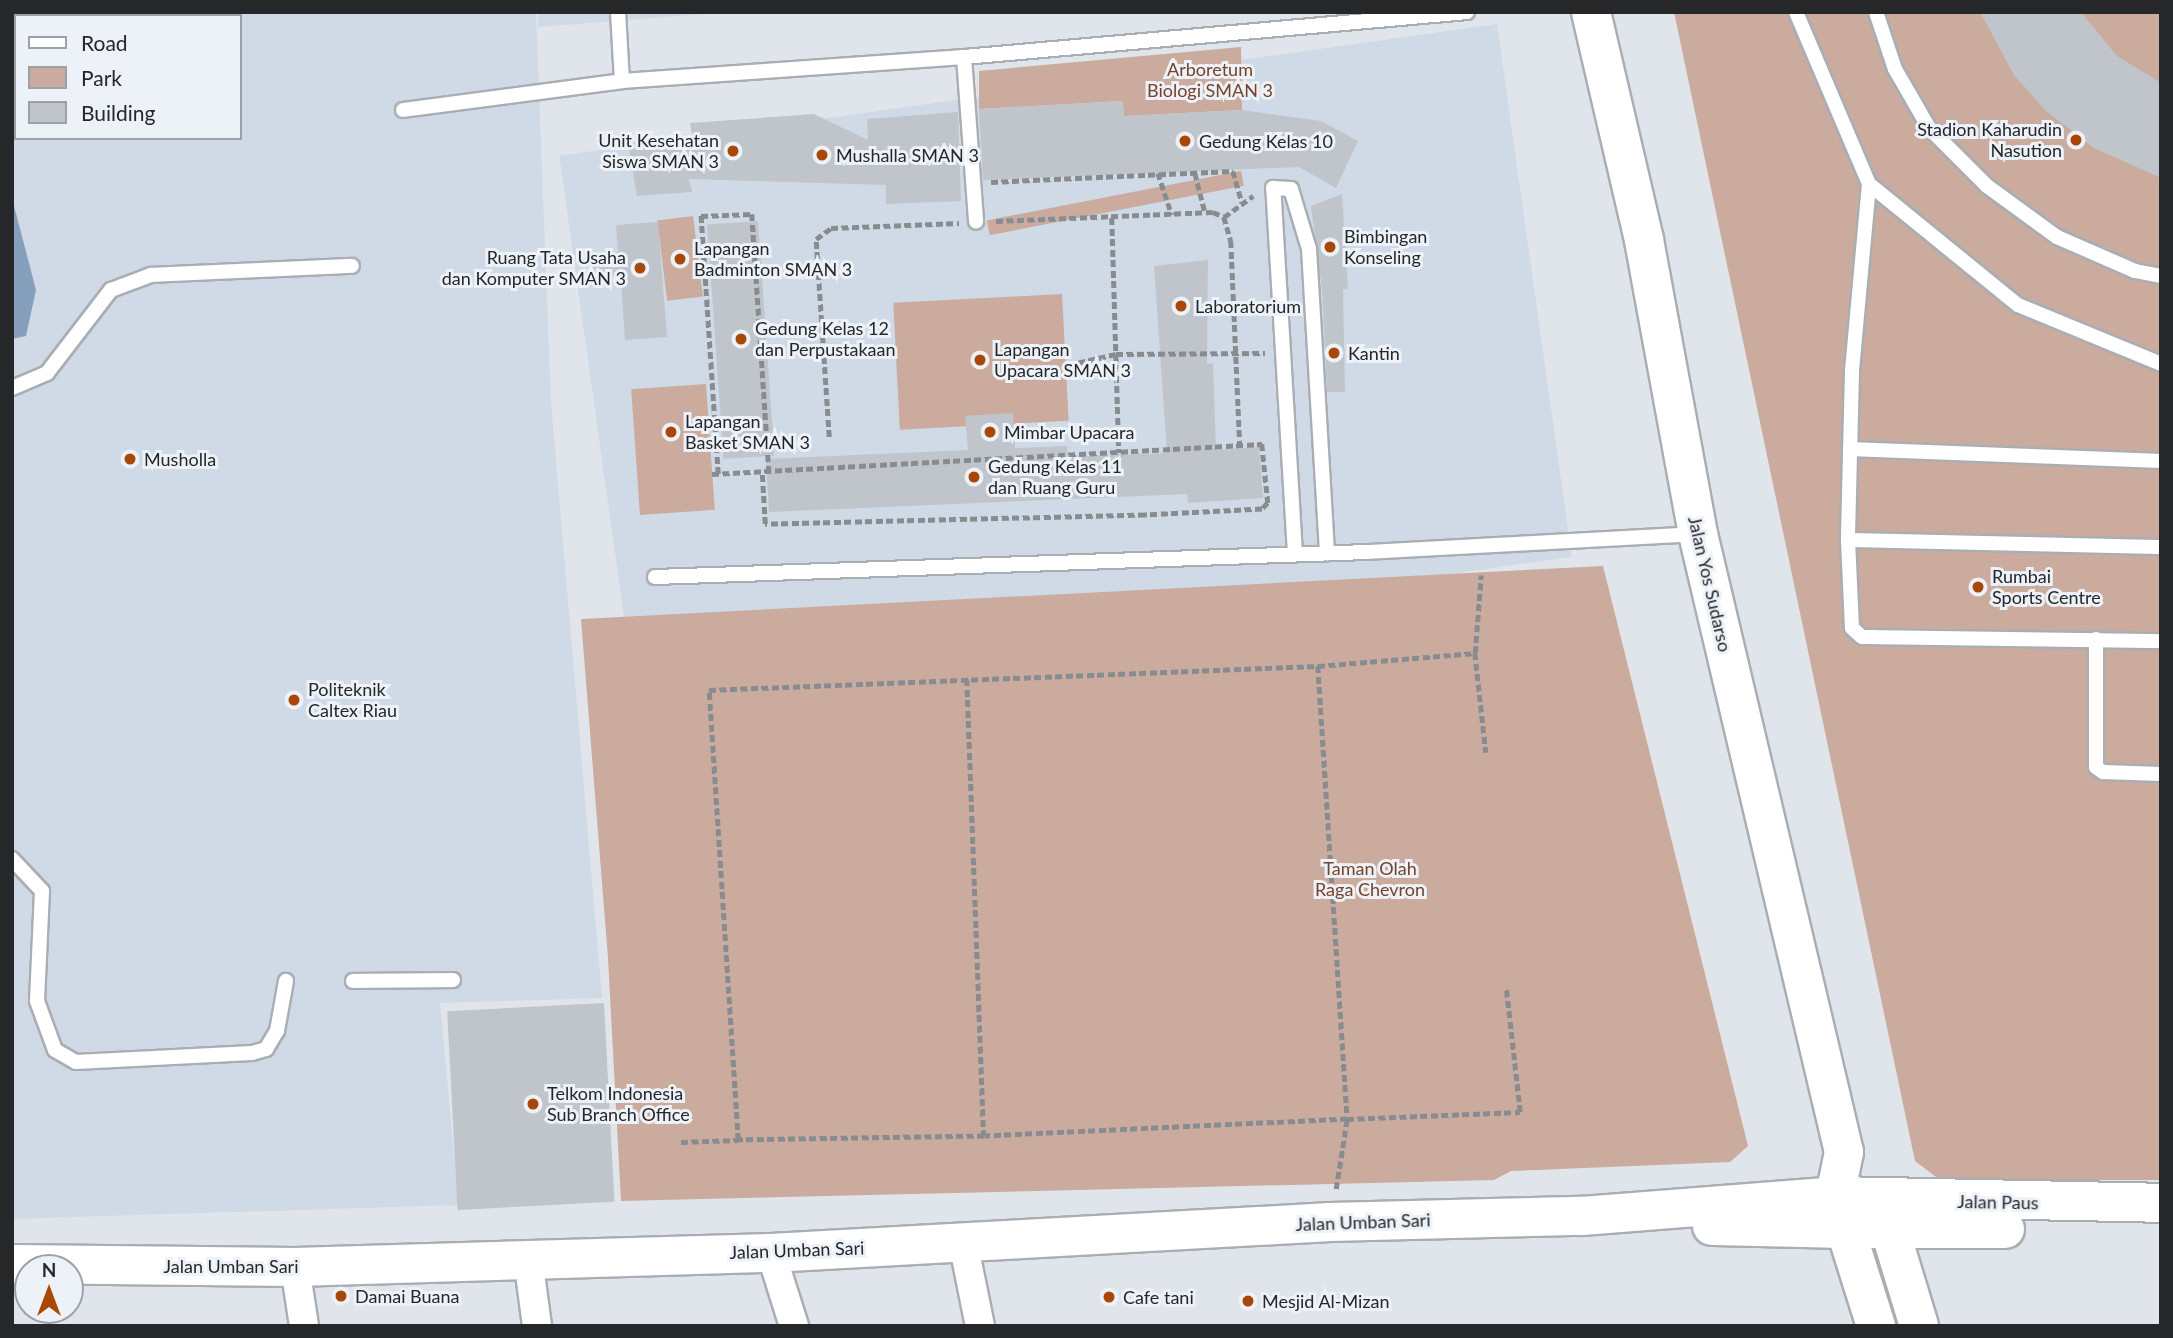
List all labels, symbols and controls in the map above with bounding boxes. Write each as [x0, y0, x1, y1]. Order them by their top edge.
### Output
legend [14, 14, 242, 140]
text: Road [81, 30, 128, 55]
park label: Arboretum Biologi SMAN 3 [1147, 59, 1273, 102]
text: Park [81, 65, 122, 90]
text: Building [81, 100, 156, 125]
place label: Stadion Kaharudin Nasution [1917, 119, 2062, 162]
place label: Unit Kesehatan Siswa SMAN 3 [598, 130, 719, 172]
place label: Gedung Kelas 10 [1199, 130, 1333, 152]
marker: Stadion Kaharudin Nasution [2068, 132, 2084, 148]
marker: Gedung Kelas 10 [1177, 133, 1193, 149]
marker: Unit Kesehatan Siswa SMAN 3 [725, 143, 741, 159]
place label: Mushalla SMAN 3 [836, 144, 979, 166]
marker: Mushalla SMAN 3 [814, 147, 830, 163]
place label: Bimbingan Konseling [1344, 226, 1427, 268]
place label: Lapangan Badminton SMAN 3 [694, 238, 852, 280]
marker: Bimbingan Konseling [1322, 239, 1338, 255]
place label: Ruang Tata Usaha dan Komputer SMAN 3 [441, 247, 626, 290]
marker: Lapangan Badminton SMAN 3 [672, 251, 688, 267]
marker: Ruang Tata Usaha dan Komputer SMAN 3 [632, 260, 648, 276]
place label: Laboratorium [1195, 295, 1301, 317]
marker: Laboratorium [1173, 298, 1189, 314]
place label: Gedung Kelas 12 dan Perpustakaan [755, 318, 895, 360]
marker: Gedung Kelas 12 dan Perpustakaan [733, 331, 749, 347]
place label: Lapangan Upacara SMAN 3 [994, 339, 1131, 382]
place label: Kantin [1348, 342, 1400, 364]
marker: Kantin [1326, 345, 1342, 361]
marker: Lapangan Upacara SMAN 3 [972, 352, 988, 368]
place label: Lapangan Basket SMAN 3 [685, 411, 810, 453]
place label: Mimbar Upacara [1004, 421, 1135, 443]
marker: Lapangan Basket SMAN 3 [663, 424, 679, 440]
marker: Mimbar Upacara [982, 424, 998, 440]
place label: Musholla [144, 448, 216, 470]
marker: Musholla [122, 451, 138, 467]
place label: Gedung Kelas 11 dan Ruang Guru [988, 456, 1122, 498]
marker: Gedung Kelas 11 dan Ruang Guru [966, 469, 982, 485]
street label: Jalan Yos Sudarso [1684, 514, 1736, 654]
place label: Rumbai Sports Centre [1992, 566, 2101, 608]
marker: Rumbai Sports Centre [1970, 579, 1986, 595]
place label: Politeknik Caltex Riau [308, 679, 397, 722]
marker: Politeknik Caltex Riau [286, 692, 302, 708]
park label: Taman Olah Raga Chevron [1315, 858, 1425, 900]
place label: Telkom Indonesia Sub Branch Office [547, 1083, 690, 1126]
marker: Telkom Indonesia Sub Branch Office [525, 1096, 541, 1112]
street label: Jalan Paus [1957, 1190, 2039, 1214]
street label: Jalan Umban Sari [1295, 1209, 1431, 1235]
street label: Jalan Umban Sari [729, 1237, 865, 1263]
north arrow [14, 1254, 84, 1324]
street label: Jalan Umban Sari [164, 1255, 298, 1277]
text: N [42, 1258, 56, 1281]
place label: Damai Buana [355, 1285, 459, 1307]
place label: Cafe tani [1123, 1286, 1194, 1308]
marker: Damai Buana [333, 1288, 349, 1304]
marker: Cafe tani [1101, 1289, 1117, 1305]
place label: Mesjid Al-Mizan [1262, 1290, 1390, 1312]
marker: Mesjid Al-Mizan [1240, 1293, 1256, 1309]

